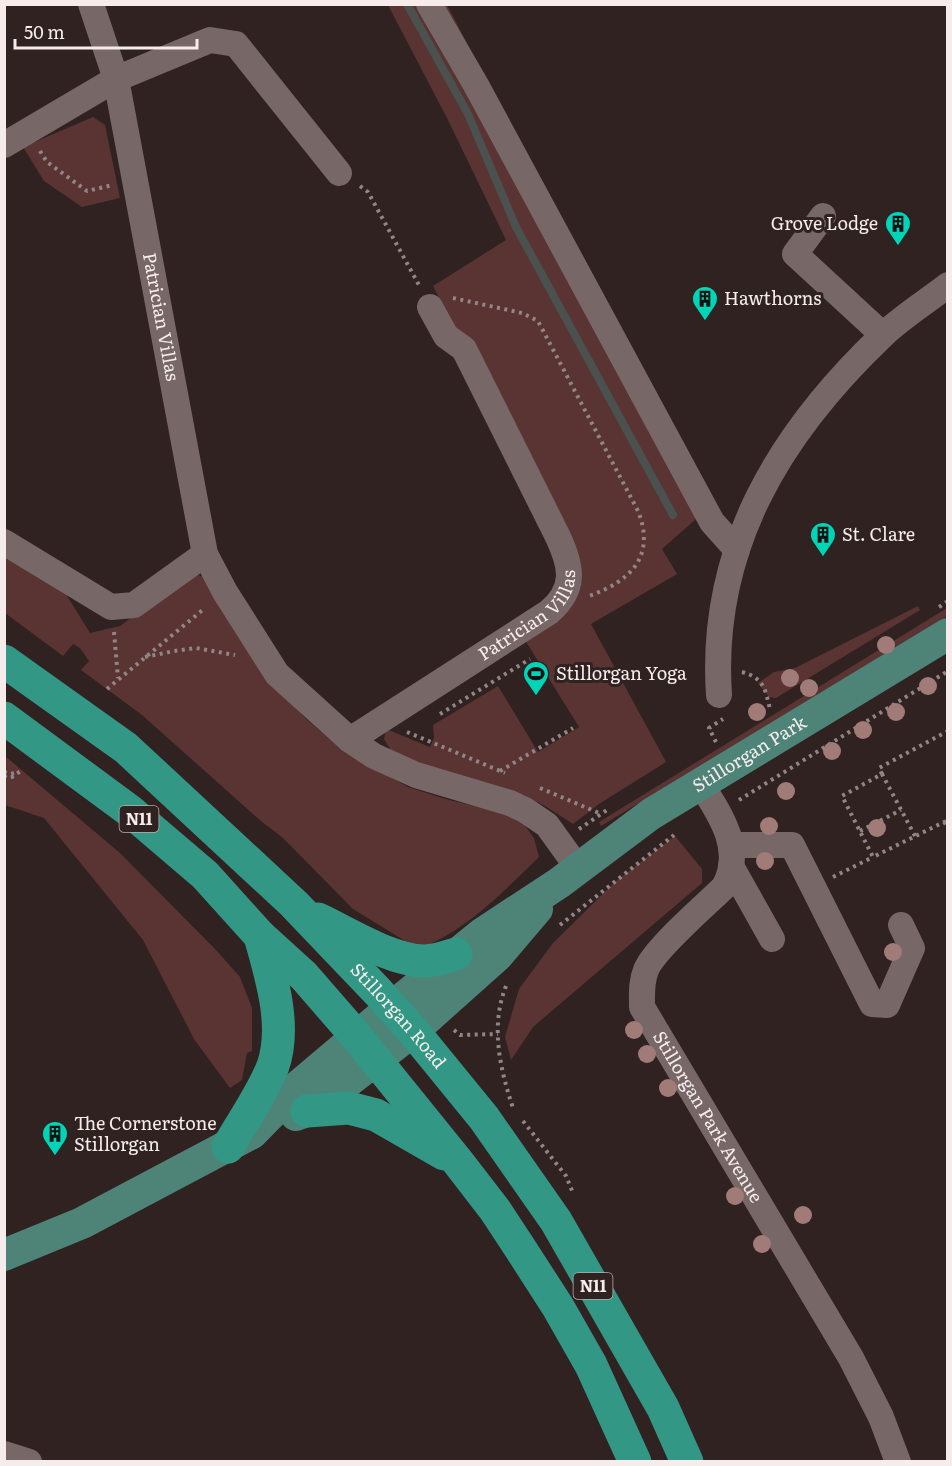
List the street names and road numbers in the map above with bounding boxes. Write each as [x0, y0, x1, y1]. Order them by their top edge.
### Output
street label: Patrician Villas [137, 250, 187, 383]
street label: Patrician Villas [472, 570, 581, 666]
street label: Stillorgan Park [687, 707, 812, 798]
road number: N11 [120, 806, 158, 832]
street label: Stillorgan Road [345, 956, 453, 1074]
street label: Stillorgan Park Avenue [647, 1025, 771, 1207]
road number: N11 [574, 1273, 612, 1299]

